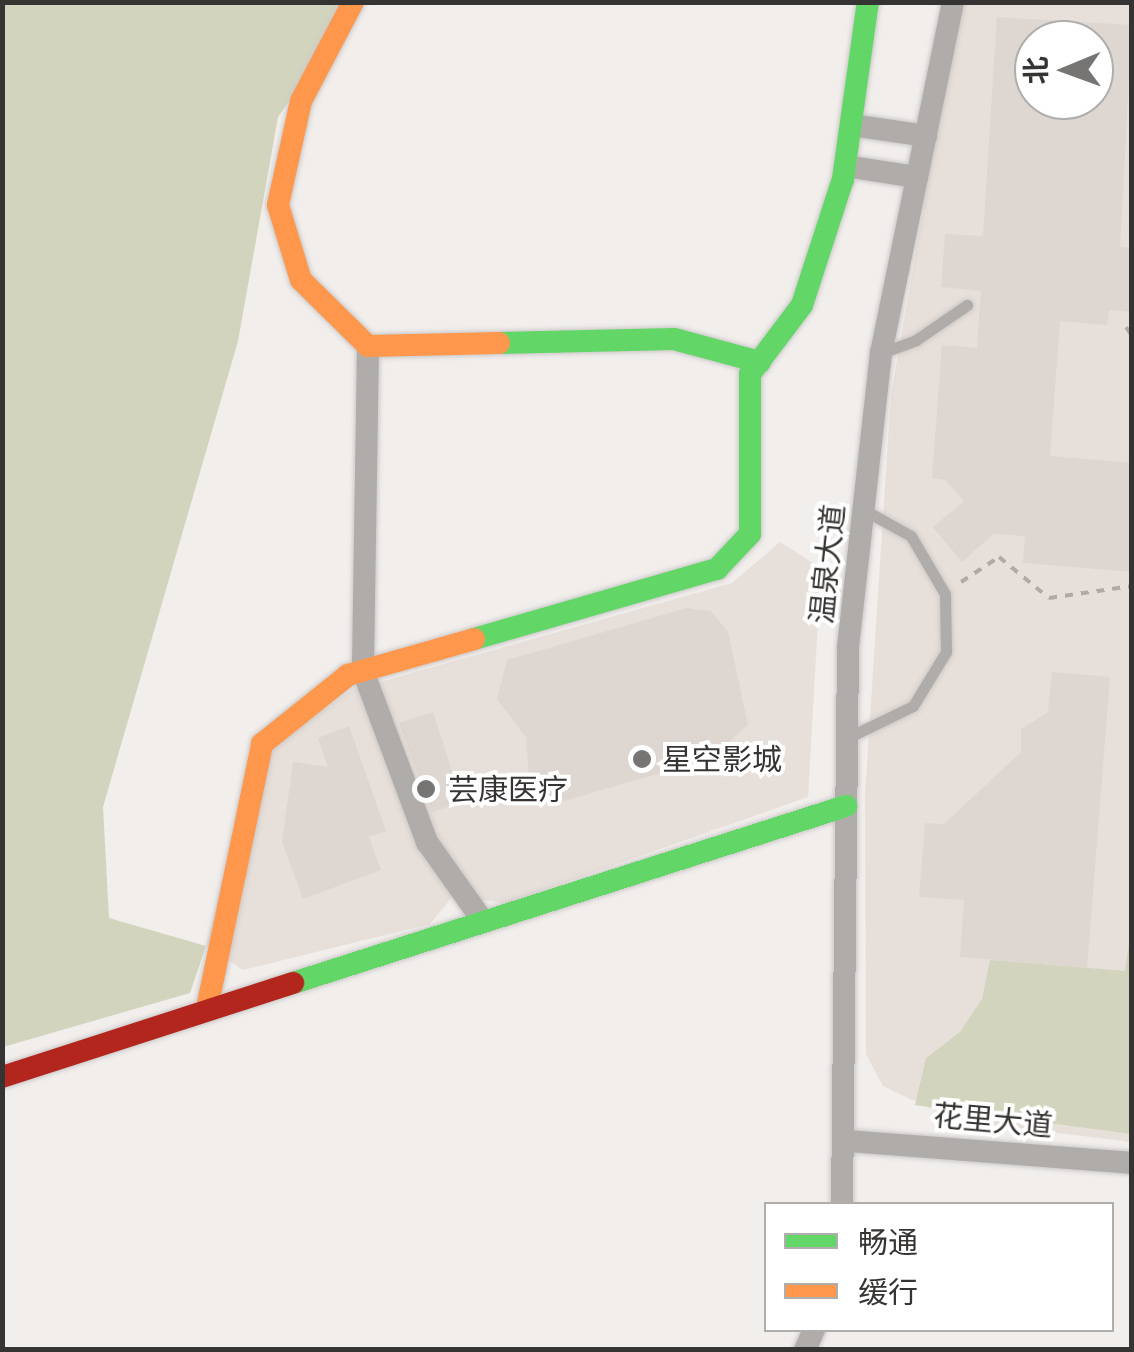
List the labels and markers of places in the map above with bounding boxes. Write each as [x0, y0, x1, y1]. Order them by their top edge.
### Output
place label: 星空影城 [662, 741, 782, 777]
marker: 星空影城 [631, 748, 653, 770]
place label: 芸康医疗 [448, 771, 568, 807]
marker: 芸康医疗 [413, 776, 439, 802]

